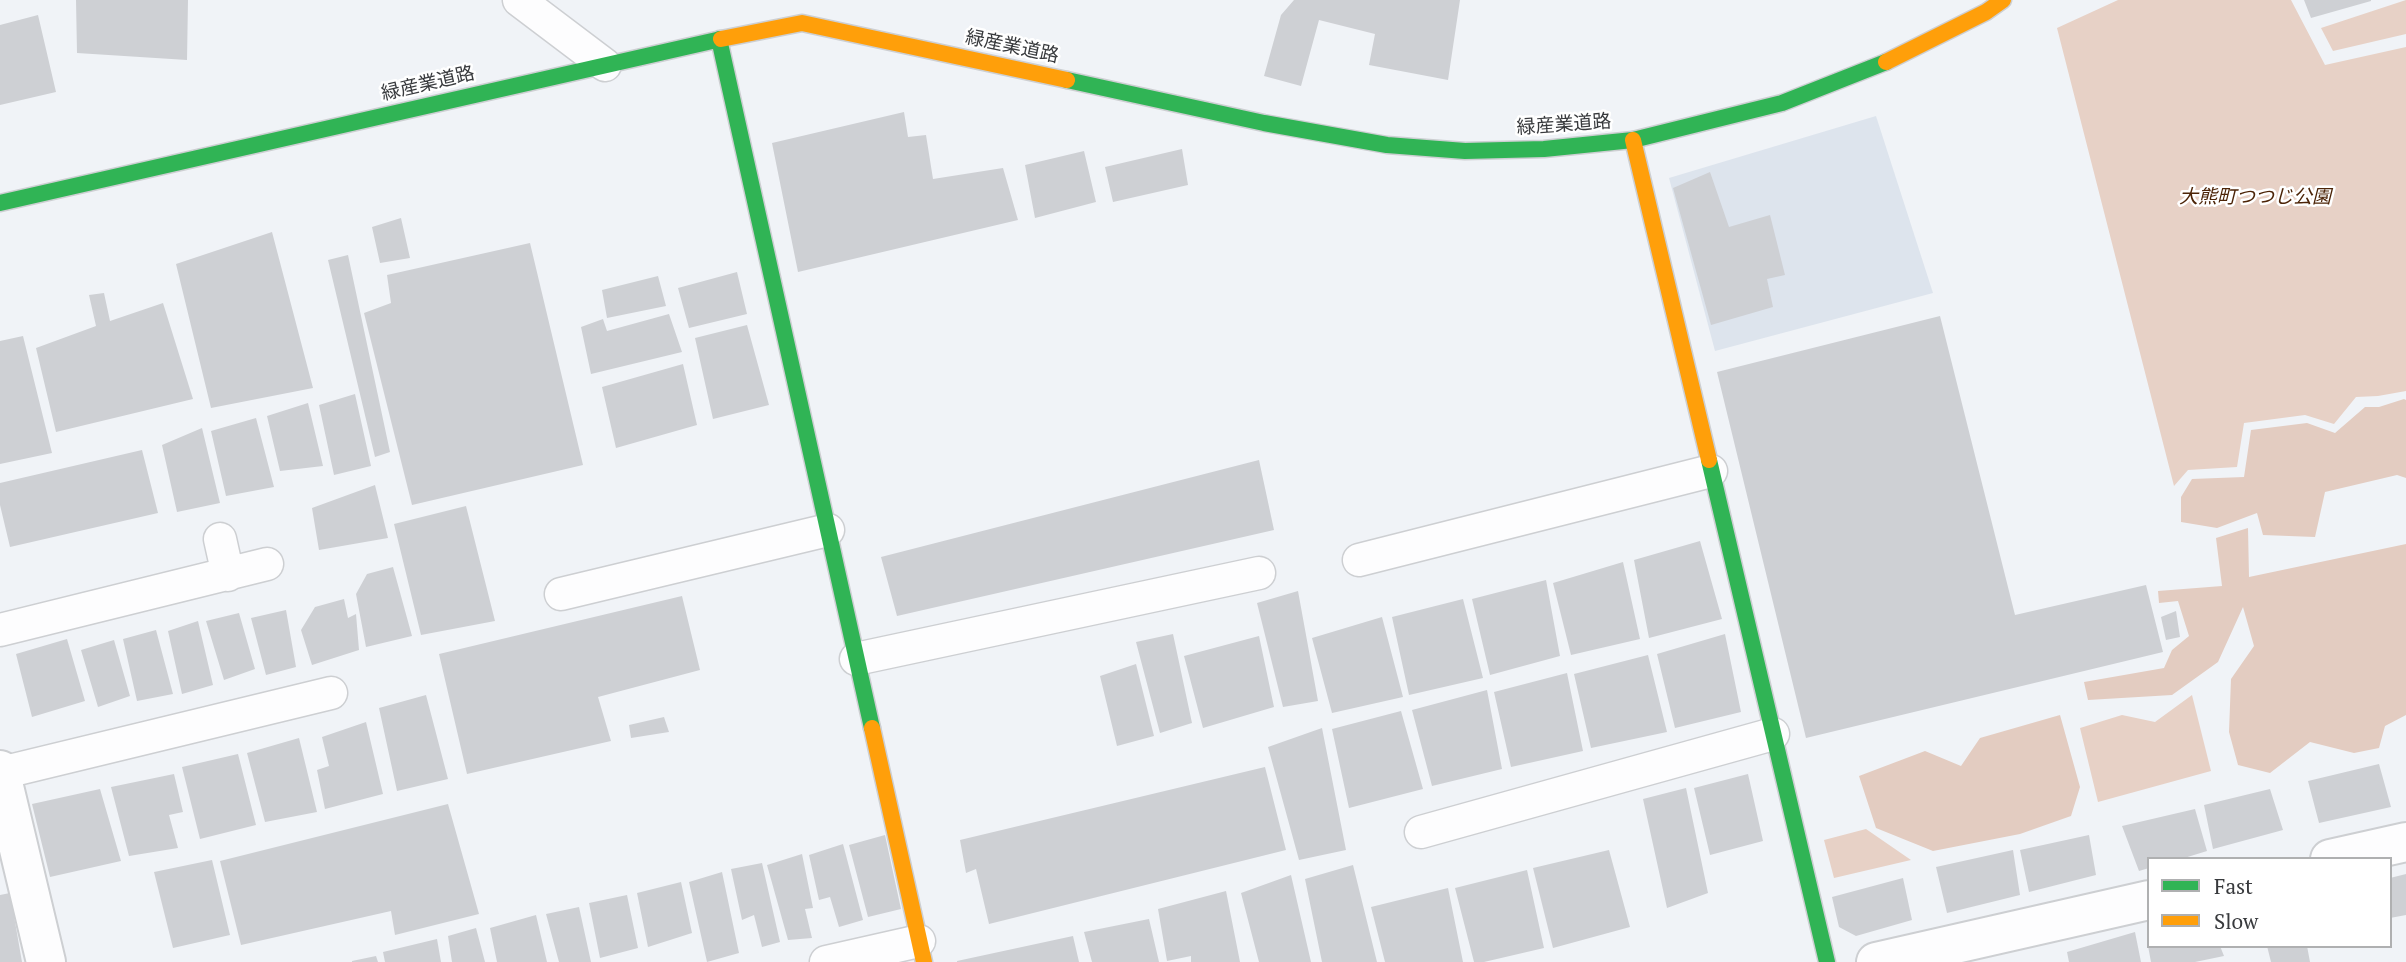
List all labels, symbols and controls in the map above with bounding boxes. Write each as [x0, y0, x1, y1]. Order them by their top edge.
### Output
street label: 緑産業道路 [963, 26, 1061, 68]
street label: 緑産業道路 [379, 62, 477, 106]
street label: 緑産業道路 [1516, 110, 1612, 140]
park label: 大熊町つつじ公園 [2179, 187, 2331, 209]
legend [2147, 857, 2392, 948]
text: Fast [2214, 872, 2253, 900]
text: Slow [2214, 907, 2258, 935]

